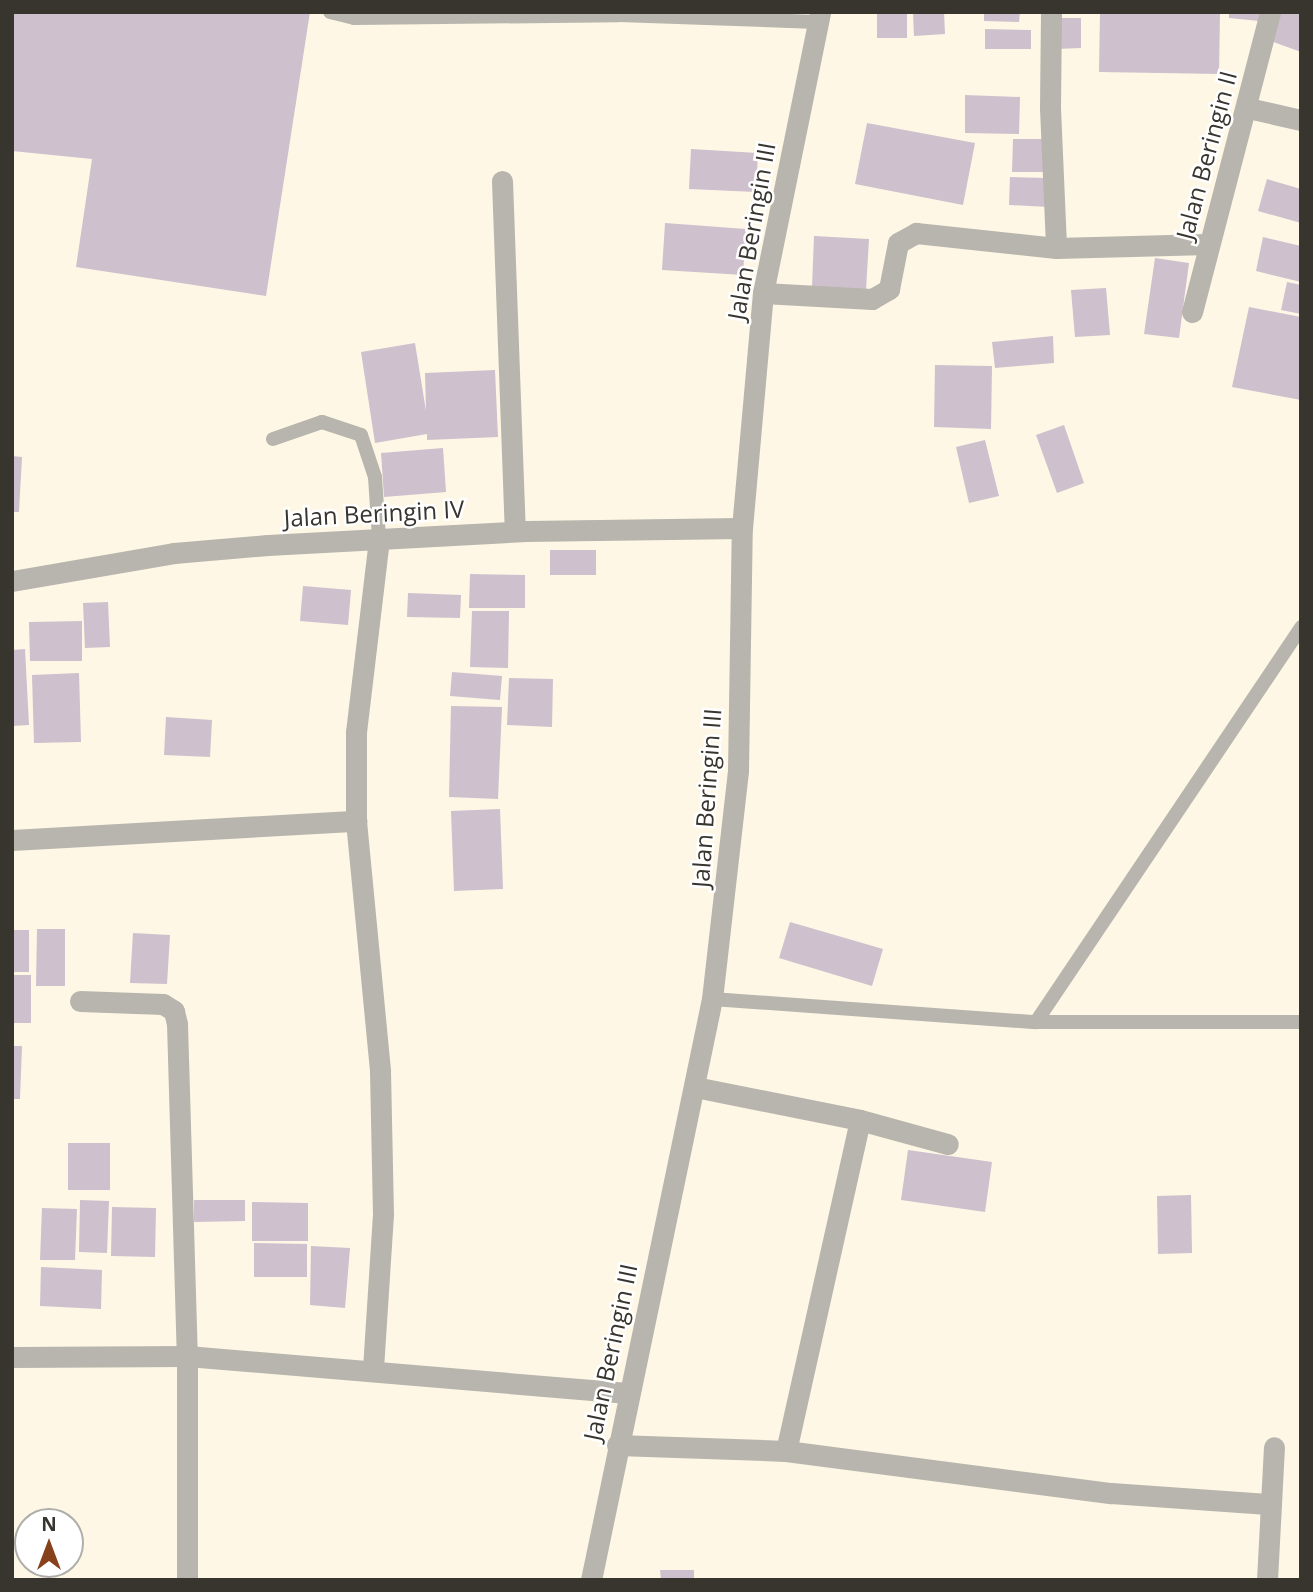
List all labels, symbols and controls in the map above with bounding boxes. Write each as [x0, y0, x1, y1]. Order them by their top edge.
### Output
street label: Jalan Beringin II [1170, 68, 1242, 242]
street label: Jalan Beringin III [721, 140, 781, 322]
street label: Jalan Beringin IV [283, 494, 465, 532]
street label: Jalan Beringin III [685, 707, 727, 889]
street label: Jalan Beringin III [577, 1261, 643, 1443]
north arrow [14, 1508, 84, 1578]
text: N [41, 1511, 57, 1537]

